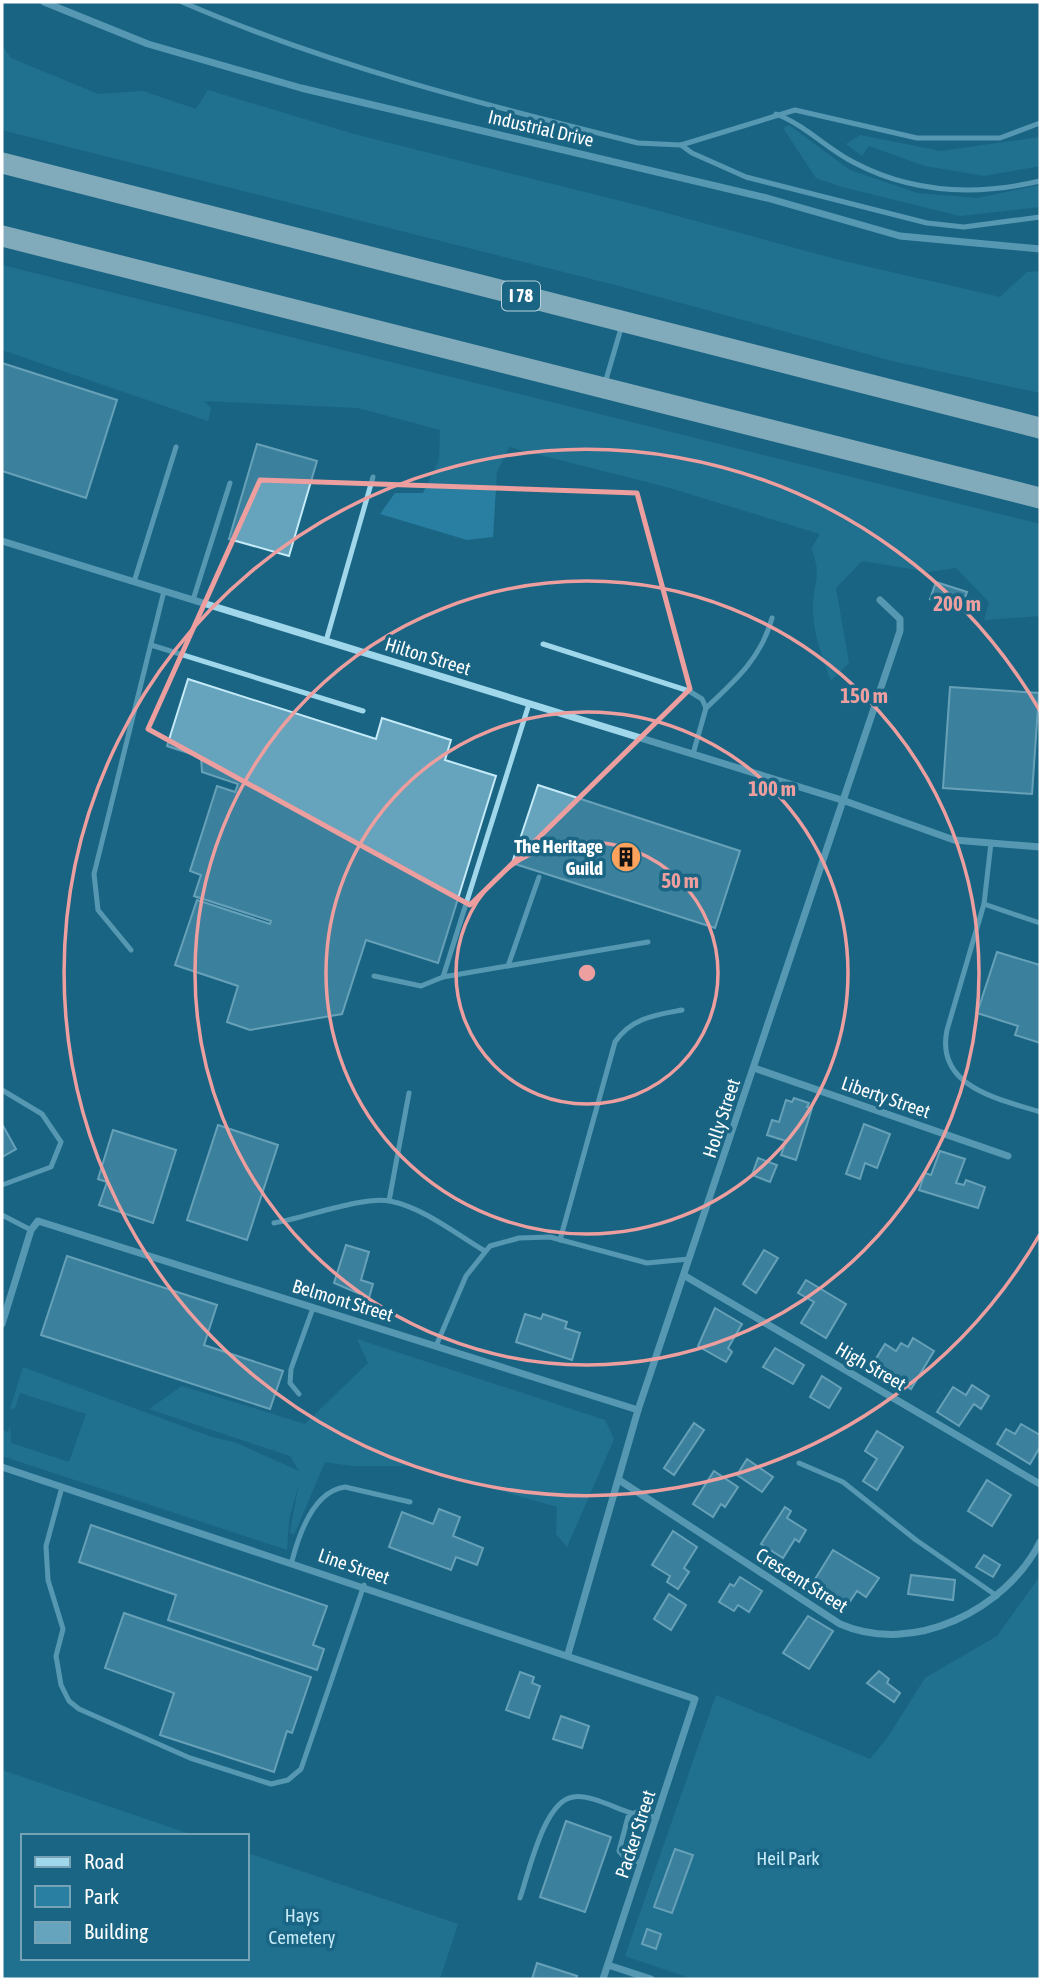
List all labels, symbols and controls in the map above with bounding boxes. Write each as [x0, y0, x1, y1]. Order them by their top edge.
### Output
street label: Industrial Drive [486, 105, 596, 151]
road number: I 78 [502, 282, 540, 310]
text: 200 m [933, 591, 981, 615]
street label: Hilton Street [383, 633, 473, 679]
text: 150 m [840, 683, 888, 707]
text: 100 m [748, 776, 796, 800]
place label: The Heritage Guild [514, 835, 603, 879]
building icon: The Heritage Guild [609, 840, 643, 874]
text: 50 m [661, 868, 699, 892]
centre of rings [575, 961, 599, 985]
street label: Liberty Street [839, 1072, 933, 1122]
street label: Holly Street [698, 1076, 744, 1160]
street label: Belmont Street [290, 1274, 396, 1326]
street label: High Street [832, 1337, 910, 1395]
street label: Crescent Street [752, 1543, 852, 1617]
street label: Line Street [316, 1544, 392, 1588]
street label: Packer Street [610, 1787, 660, 1881]
legend [21, 1834, 248, 1960]
park label: Heil Park [756, 1847, 820, 1869]
text: Road [84, 1849, 124, 1873]
text: Park [84, 1884, 119, 1908]
park label: Hays Cemetery [269, 1904, 336, 1948]
text: Building [84, 1919, 148, 1943]

